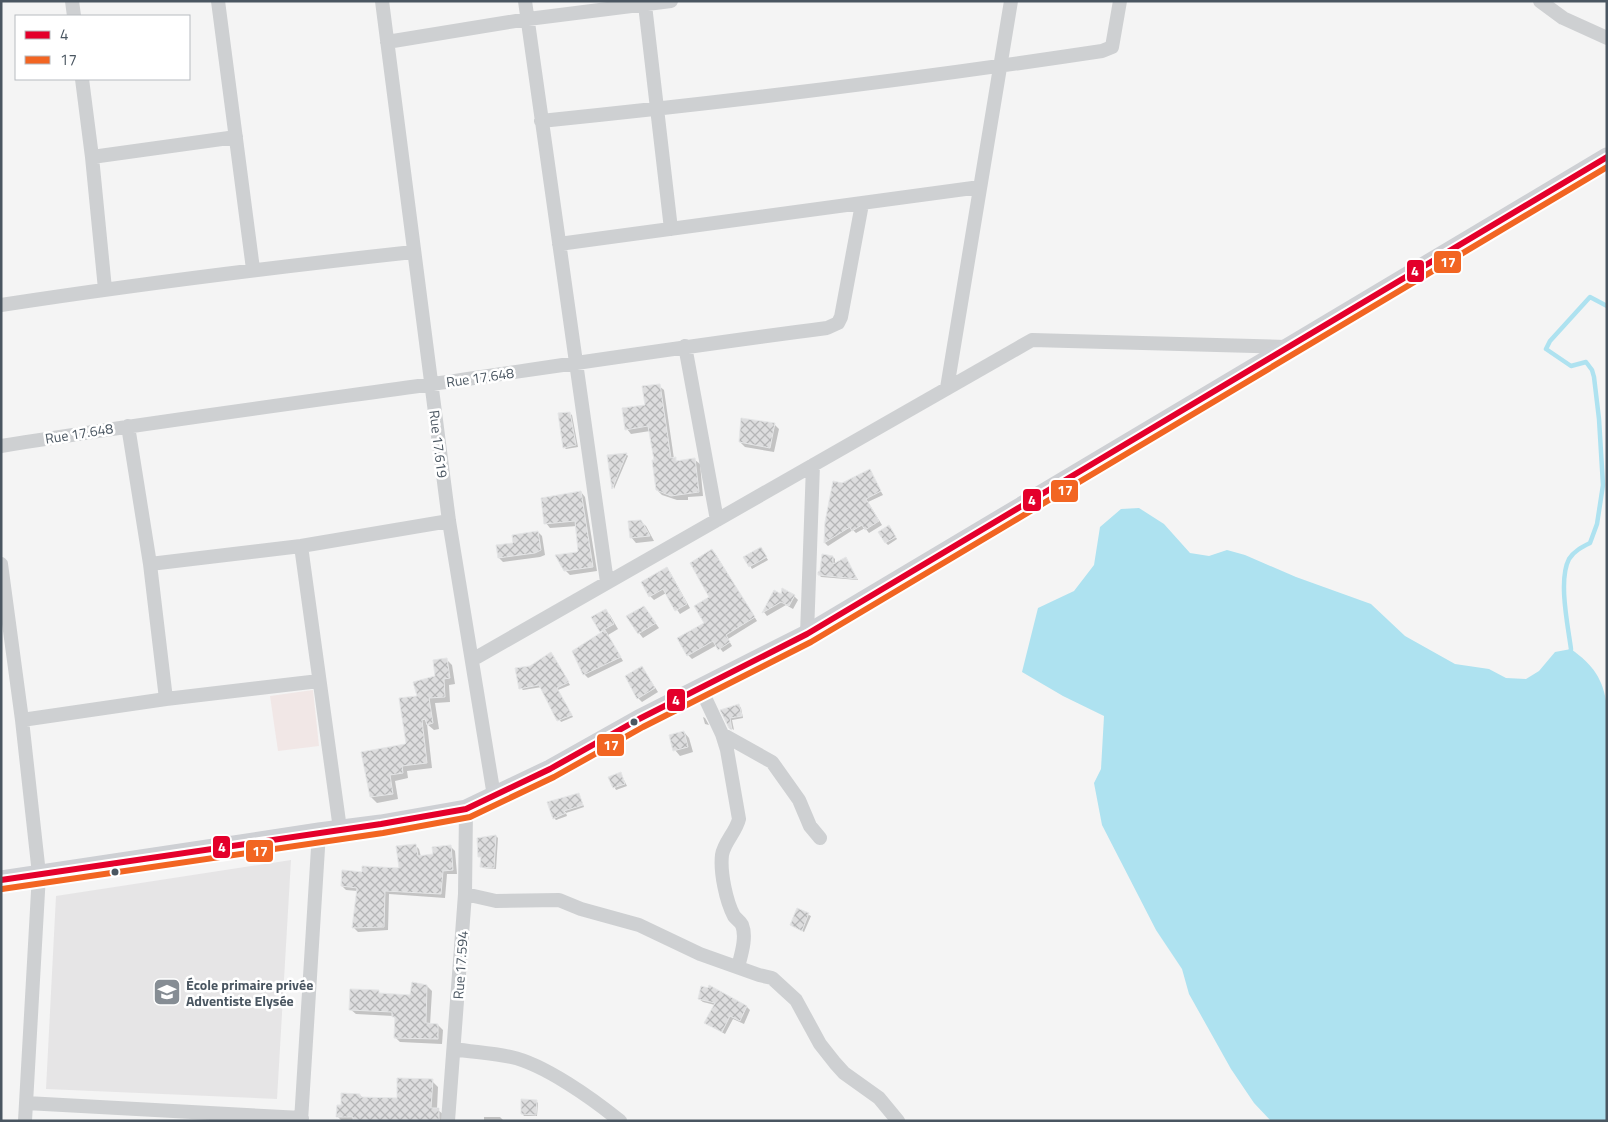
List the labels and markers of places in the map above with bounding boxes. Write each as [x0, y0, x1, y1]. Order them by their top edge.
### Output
unlabelled marker [629, 717, 639, 727]
unlabelled marker [110, 867, 120, 877]
place label: École primaire privée Adventiste Elysée [186, 974, 313, 1011]
school or university icon: École primaire privée Adventiste Elysée [152, 977, 182, 1007]

